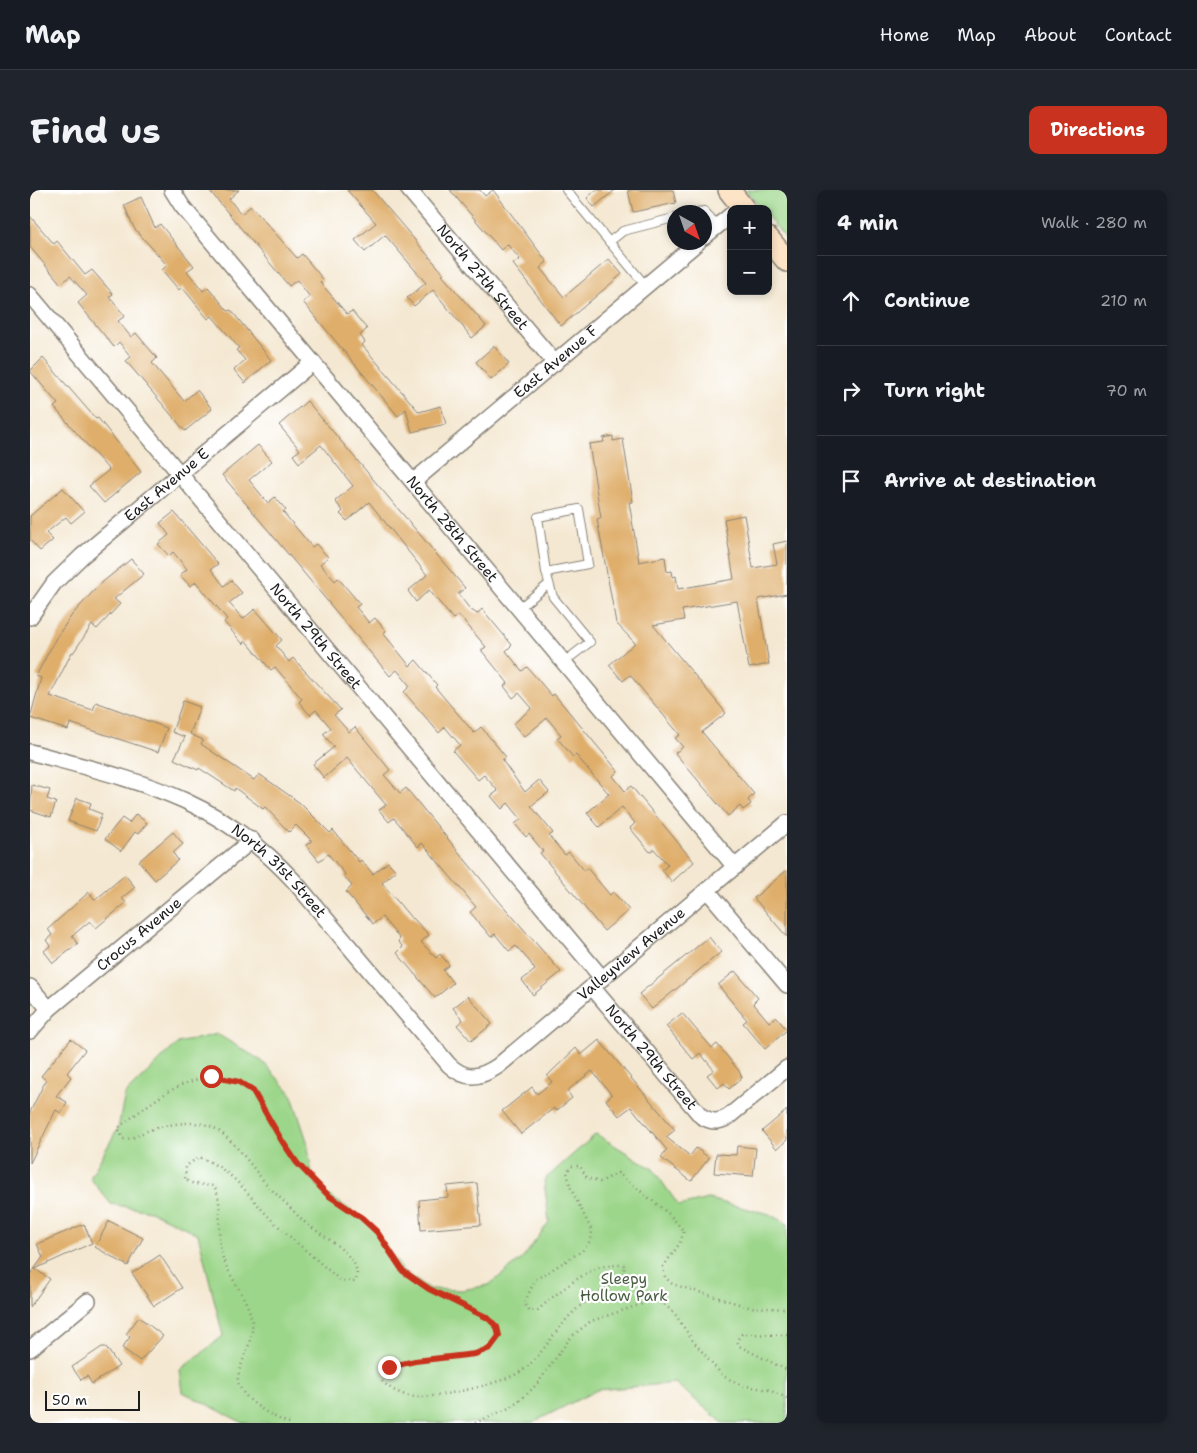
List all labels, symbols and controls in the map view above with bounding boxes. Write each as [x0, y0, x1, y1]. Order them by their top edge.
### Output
text: Map [25, 19, 81, 51]
text: Home [880, 23, 929, 47]
text: Map [957, 23, 996, 47]
text: About [1024, 23, 1077, 47]
text: Contact [1105, 23, 1172, 47]
button: Directions [1029, 106, 1167, 154]
text: Find us [30, 107, 161, 154]
north arrow [667, 205, 712, 250]
map controls [727, 205, 772, 295]
button: + [727, 205, 772, 250]
text: 4 min [837, 209, 898, 237]
text: Walk · 280 m [1041, 212, 1147, 233]
street label: North 27th Street [432, 220, 533, 334]
button: − [727, 250, 772, 295]
icon: ahead [837, 287, 865, 315]
text: Continue [884, 288, 970, 313]
text: 210 m [1100, 290, 1147, 311]
street label: East Avenue F [509, 321, 602, 403]
icon: right [837, 377, 865, 405]
text: Turn right [884, 378, 985, 403]
text: 70 m [1106, 380, 1147, 401]
street label: East Avenue E [120, 444, 213, 526]
icon: arrive [837, 467, 865, 495]
text: Arrive at destination [884, 468, 1096, 493]
street label: North 28th Street [402, 472, 503, 586]
street label: North 29th Street [265, 579, 366, 693]
street label: North 31st Street [227, 820, 331, 922]
street label: Crocus Avenue [92, 893, 186, 976]
street label: Valleyview Avenue [573, 903, 689, 1005]
street label: North 29th Street [601, 1000, 702, 1114]
route start [200, 1065, 223, 1088]
park label: Sleepy Hollow Park [580, 1269, 668, 1306]
route end [378, 1356, 401, 1379]
scale bar [45, 1388, 140, 1411]
text: 50 m [52, 1391, 87, 1409]

